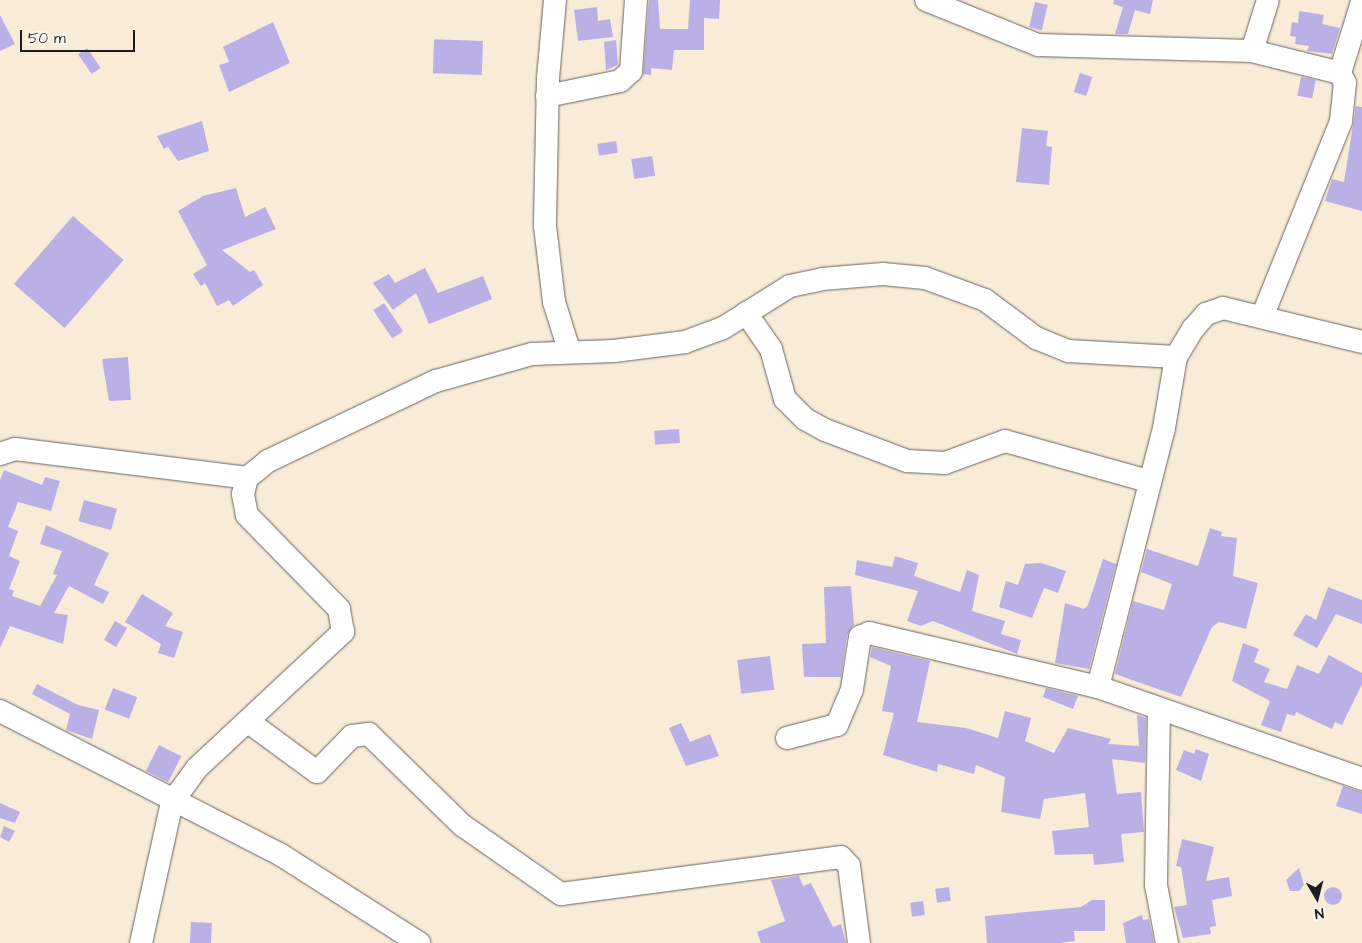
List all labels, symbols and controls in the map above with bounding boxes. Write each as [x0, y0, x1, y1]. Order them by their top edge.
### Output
scale bar [22, 20, 138, 52]
text: 50 m [28, 28, 66, 49]
north arrow [1292, 873, 1342, 923]
text: N [1313, 902, 1325, 923]

